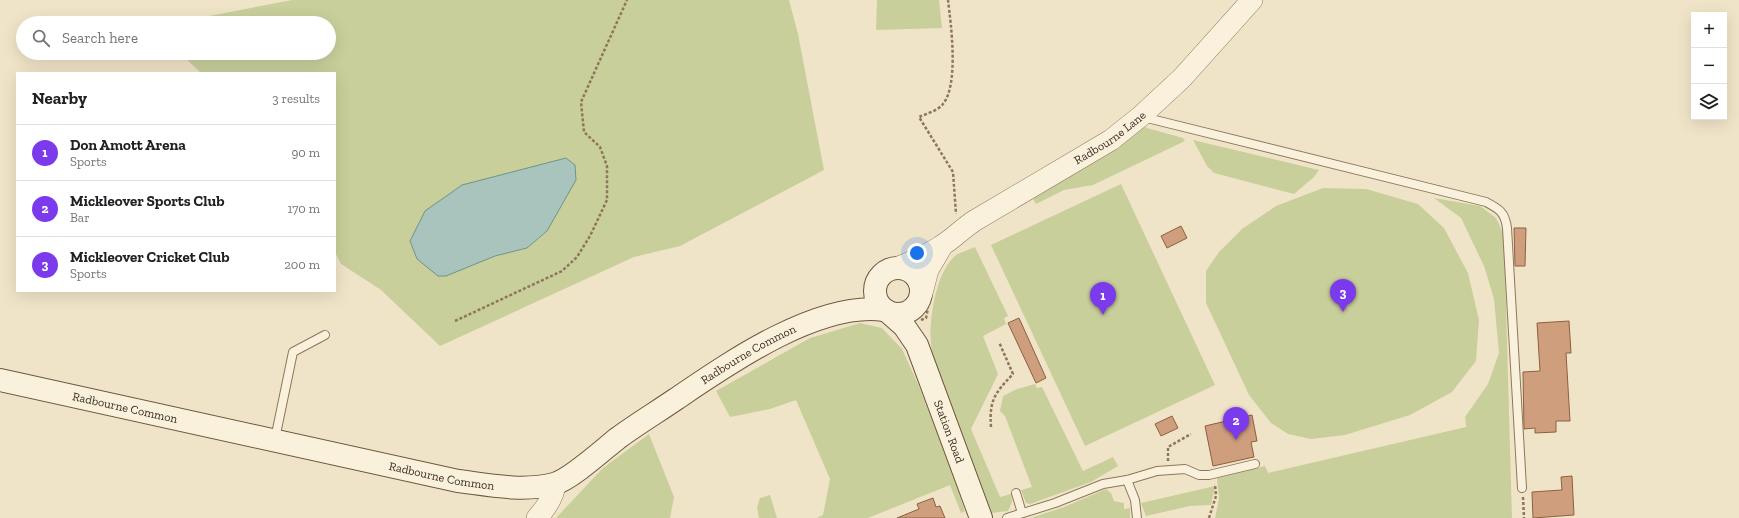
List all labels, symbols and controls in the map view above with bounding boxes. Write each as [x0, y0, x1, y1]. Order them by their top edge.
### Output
map controls [1691, 12, 1727, 120]
button: + [1691, 12, 1727, 48]
search box [16, 16, 336, 60]
icon: search [30, 27, 52, 49]
text: Search here [62, 29, 138, 47]
button: − [1691, 48, 1727, 84]
button: layers [1691, 84, 1727, 120]
text: Nearby [32, 88, 87, 108]
text: 3 results [272, 91, 320, 106]
street label: Radbourne Lane [1071, 108, 1149, 167]
text: Don Amott Arena [70, 136, 186, 154]
text: 1 [42, 145, 48, 160]
text: 90 m [291, 145, 320, 160]
text: Sports [70, 154, 107, 169]
text: Mickleover Sports Club [70, 192, 225, 210]
text: 2 [42, 201, 48, 216]
text: 170 m [287, 201, 320, 216]
text: Bar [70, 210, 90, 225]
your location [907, 243, 927, 263]
text: Mickleover Cricket Club [70, 248, 230, 266]
text: 3 [42, 257, 48, 272]
text: 200 m [284, 257, 320, 272]
text: Sports [70, 266, 107, 281]
pin: 3 [1330, 279, 1356, 312]
pin: 1 [1090, 282, 1116, 315]
street label: Radbourne Common [698, 322, 798, 387]
street label: Radbourne Common [71, 389, 179, 426]
street label: Station Road [931, 398, 967, 465]
pin: 2 [1223, 407, 1249, 440]
street label: Radbourne Common [388, 459, 495, 493]

